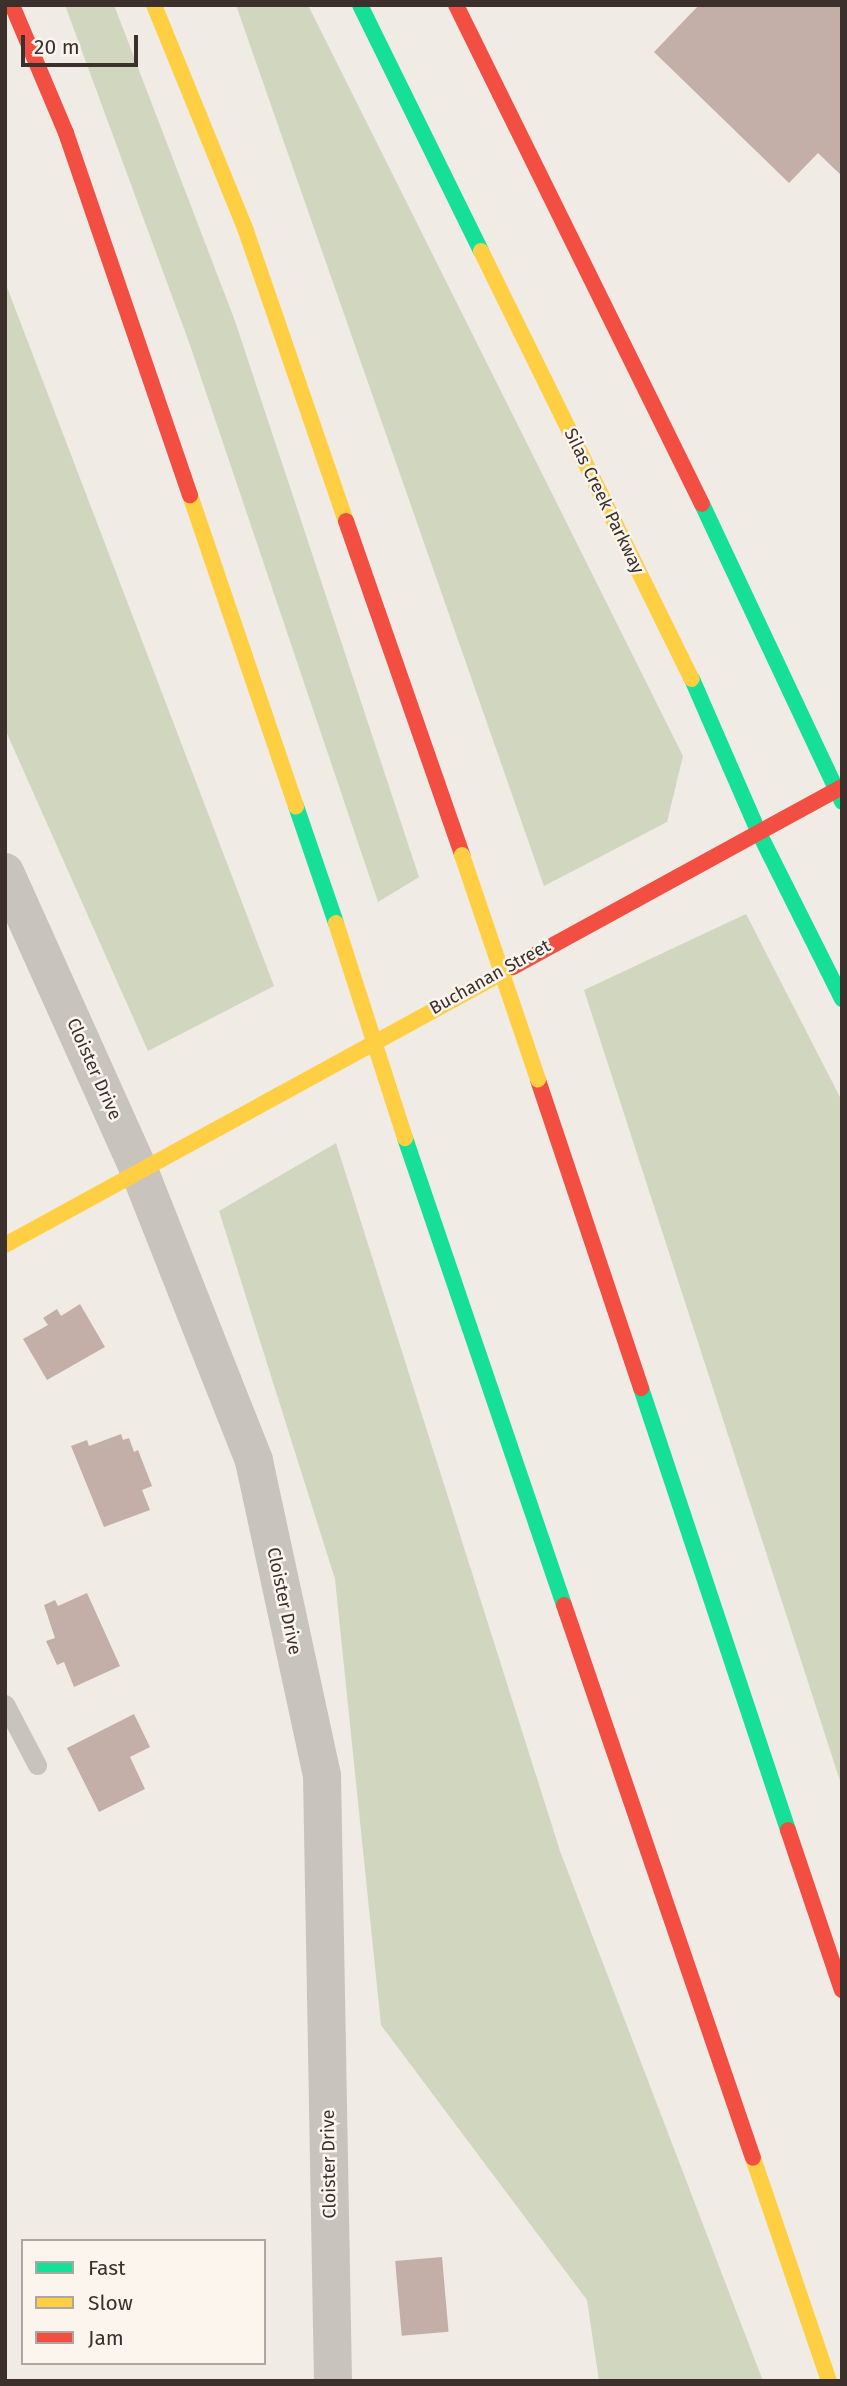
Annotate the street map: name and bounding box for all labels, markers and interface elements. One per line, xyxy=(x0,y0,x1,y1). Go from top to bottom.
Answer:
scale bar xyxy=(24,21,142,65)
text: 20 m xyxy=(34,34,80,60)
street label: Silas Creek Parkway xyxy=(559,425,649,577)
street label: Buchanan Street xyxy=(426,935,554,1019)
street label: Cloister Drive xyxy=(62,1015,126,1123)
street label: Cloister Drive xyxy=(262,1545,306,1657)
street label: Cloister Drive xyxy=(317,2109,341,2219)
legend xyxy=(21,2239,266,2365)
text: Fast xyxy=(88,2255,126,2281)
text: Slow xyxy=(88,2290,133,2316)
text: Jam xyxy=(88,2325,124,2351)

